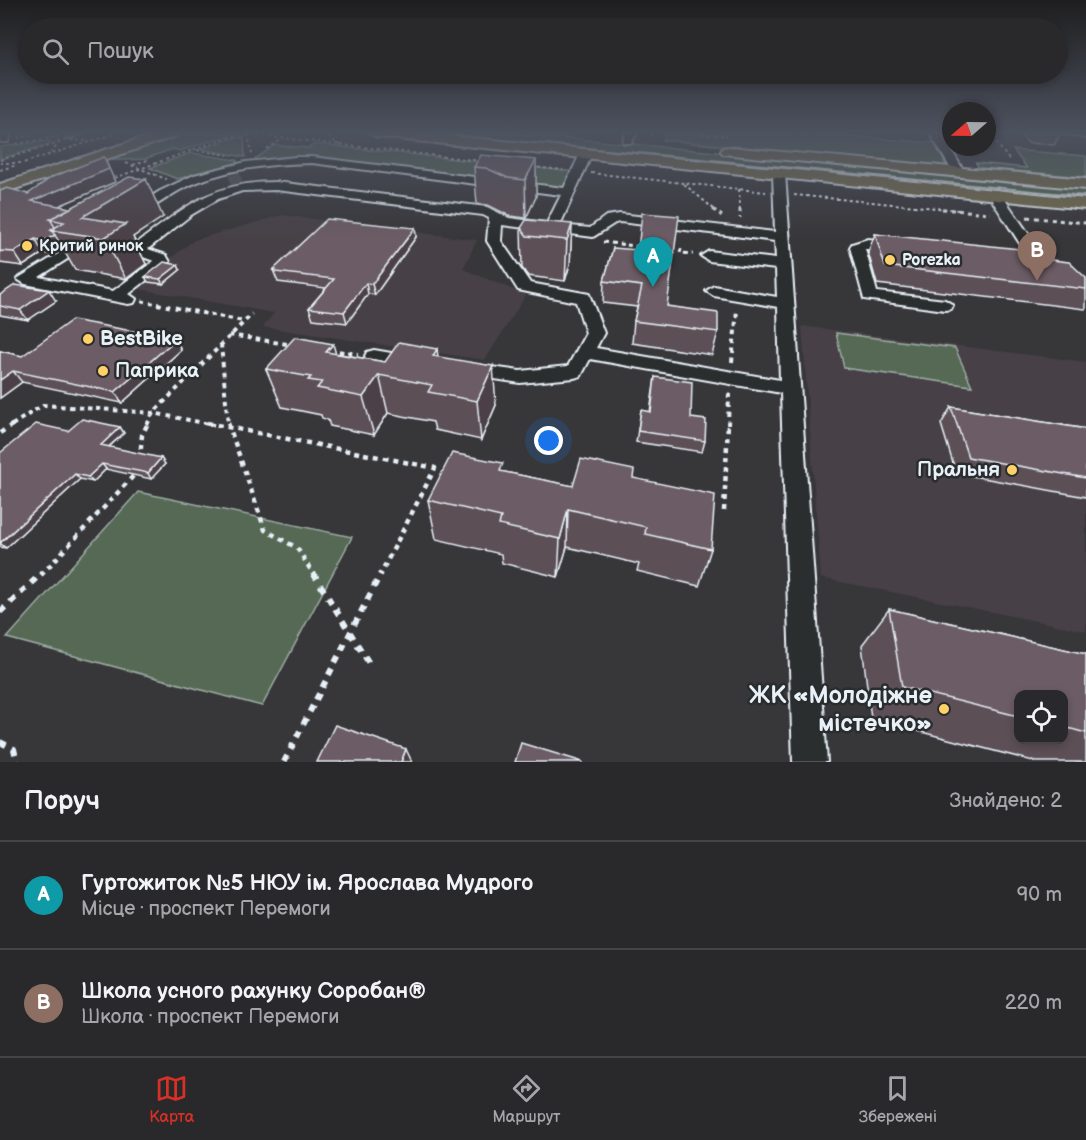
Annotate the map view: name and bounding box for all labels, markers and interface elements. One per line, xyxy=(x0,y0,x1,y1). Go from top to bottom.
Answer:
search box xyxy=(18,18,1068,84)
icon: search xyxy=(39,35,72,68)
text: Пошук xyxy=(87,38,154,65)
north arrow xyxy=(942,102,996,156)
pin: B xyxy=(1018,232,1056,281)
place label: Критий ринок xyxy=(39,237,144,256)
pin: A xyxy=(634,238,672,287)
marker: Критий ринок xyxy=(20,239,34,253)
place label: Porezka xyxy=(902,251,961,270)
marker: Porezka xyxy=(883,253,897,267)
place label: BestBike xyxy=(100,327,183,351)
marker: BestBike xyxy=(81,332,95,346)
place label: Паприка xyxy=(115,359,199,383)
marker: Паприка xyxy=(96,364,110,378)
your location xyxy=(534,426,563,455)
place label: Пральня xyxy=(917,458,1000,482)
marker: Пральня xyxy=(1005,463,1019,477)
place label: ЖК «Молодіжне містечко» xyxy=(749,681,932,738)
map controls xyxy=(1014,690,1068,744)
button: locate xyxy=(1014,690,1068,744)
marker: ЖК «Молодіжне містечко» xyxy=(937,702,951,716)
text: Поруч xyxy=(24,786,100,817)
text: Знайдено: 2 xyxy=(949,789,1062,813)
text: Гуртожиток №5 НЮУ ім. Ярослава Мудрого xyxy=(81,870,533,897)
text: A xyxy=(37,883,50,907)
text: 90 m xyxy=(1017,883,1062,907)
text: Місце · проспект Перемоги xyxy=(81,897,331,921)
text: Школа усного рахунку Соробан® xyxy=(81,978,425,1005)
text: B xyxy=(36,991,51,1015)
text: 220 m xyxy=(1005,991,1062,1015)
text: Школа · проспект Перемоги xyxy=(81,1005,339,1029)
tab: Карта xyxy=(149,1072,194,1127)
tab: Маршрут xyxy=(492,1072,561,1127)
tab: Збережені xyxy=(859,1072,937,1127)

